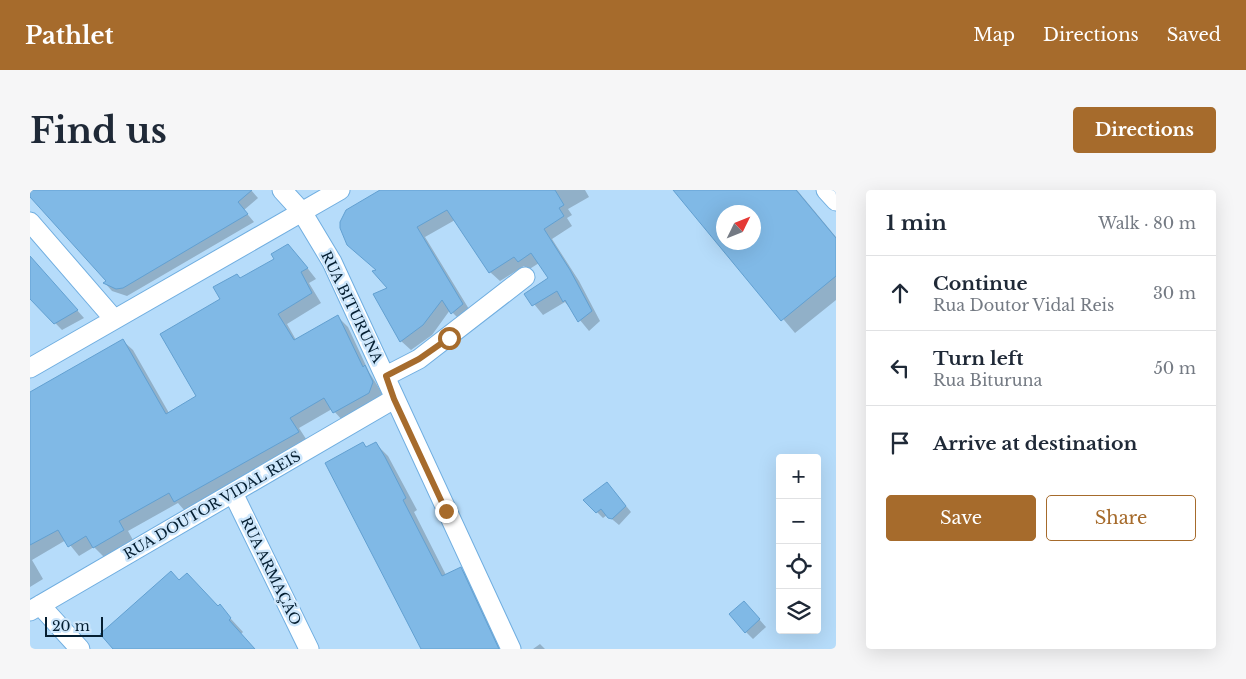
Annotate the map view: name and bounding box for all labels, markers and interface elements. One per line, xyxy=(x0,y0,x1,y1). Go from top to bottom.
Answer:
text: Pathlet xyxy=(25,21,114,50)
text: Map xyxy=(973,24,1015,46)
text: Directions xyxy=(1043,24,1139,46)
text: Saved xyxy=(1167,24,1221,46)
button: Directions xyxy=(1073,107,1216,153)
text: Find us xyxy=(30,109,167,152)
north arrow xyxy=(716,205,761,250)
text: 1 min xyxy=(886,210,947,236)
text: Walk · 80 m xyxy=(1098,213,1196,233)
street label: RUA BITURUNA xyxy=(317,248,387,366)
text: Continue xyxy=(933,272,1028,295)
icon: ahead xyxy=(886,279,914,307)
text: 30 m xyxy=(1153,283,1196,303)
text: Rua Doutor Vidal Reis xyxy=(933,295,1114,315)
route start xyxy=(438,327,461,350)
text: Turn left xyxy=(933,347,1024,370)
icon: left xyxy=(886,354,914,382)
text: 50 m xyxy=(1154,358,1196,378)
text: Rua Bituruna xyxy=(933,370,1042,390)
icon: arrive xyxy=(886,429,914,457)
text: Arrive at destination xyxy=(933,432,1137,455)
street label: RUA DOUTOR VIDAL REIS xyxy=(120,447,304,563)
map controls xyxy=(776,454,821,634)
button: + xyxy=(776,454,821,499)
button: Save xyxy=(886,495,1036,541)
button: Share xyxy=(1046,495,1196,541)
button: − xyxy=(776,499,821,544)
route end xyxy=(435,500,458,523)
street label: RUA ARMAÇÃO xyxy=(237,514,305,628)
button: locate xyxy=(776,544,821,589)
button: layers xyxy=(776,589,821,634)
scale bar xyxy=(45,614,102,637)
text: 20 m xyxy=(52,617,90,635)

